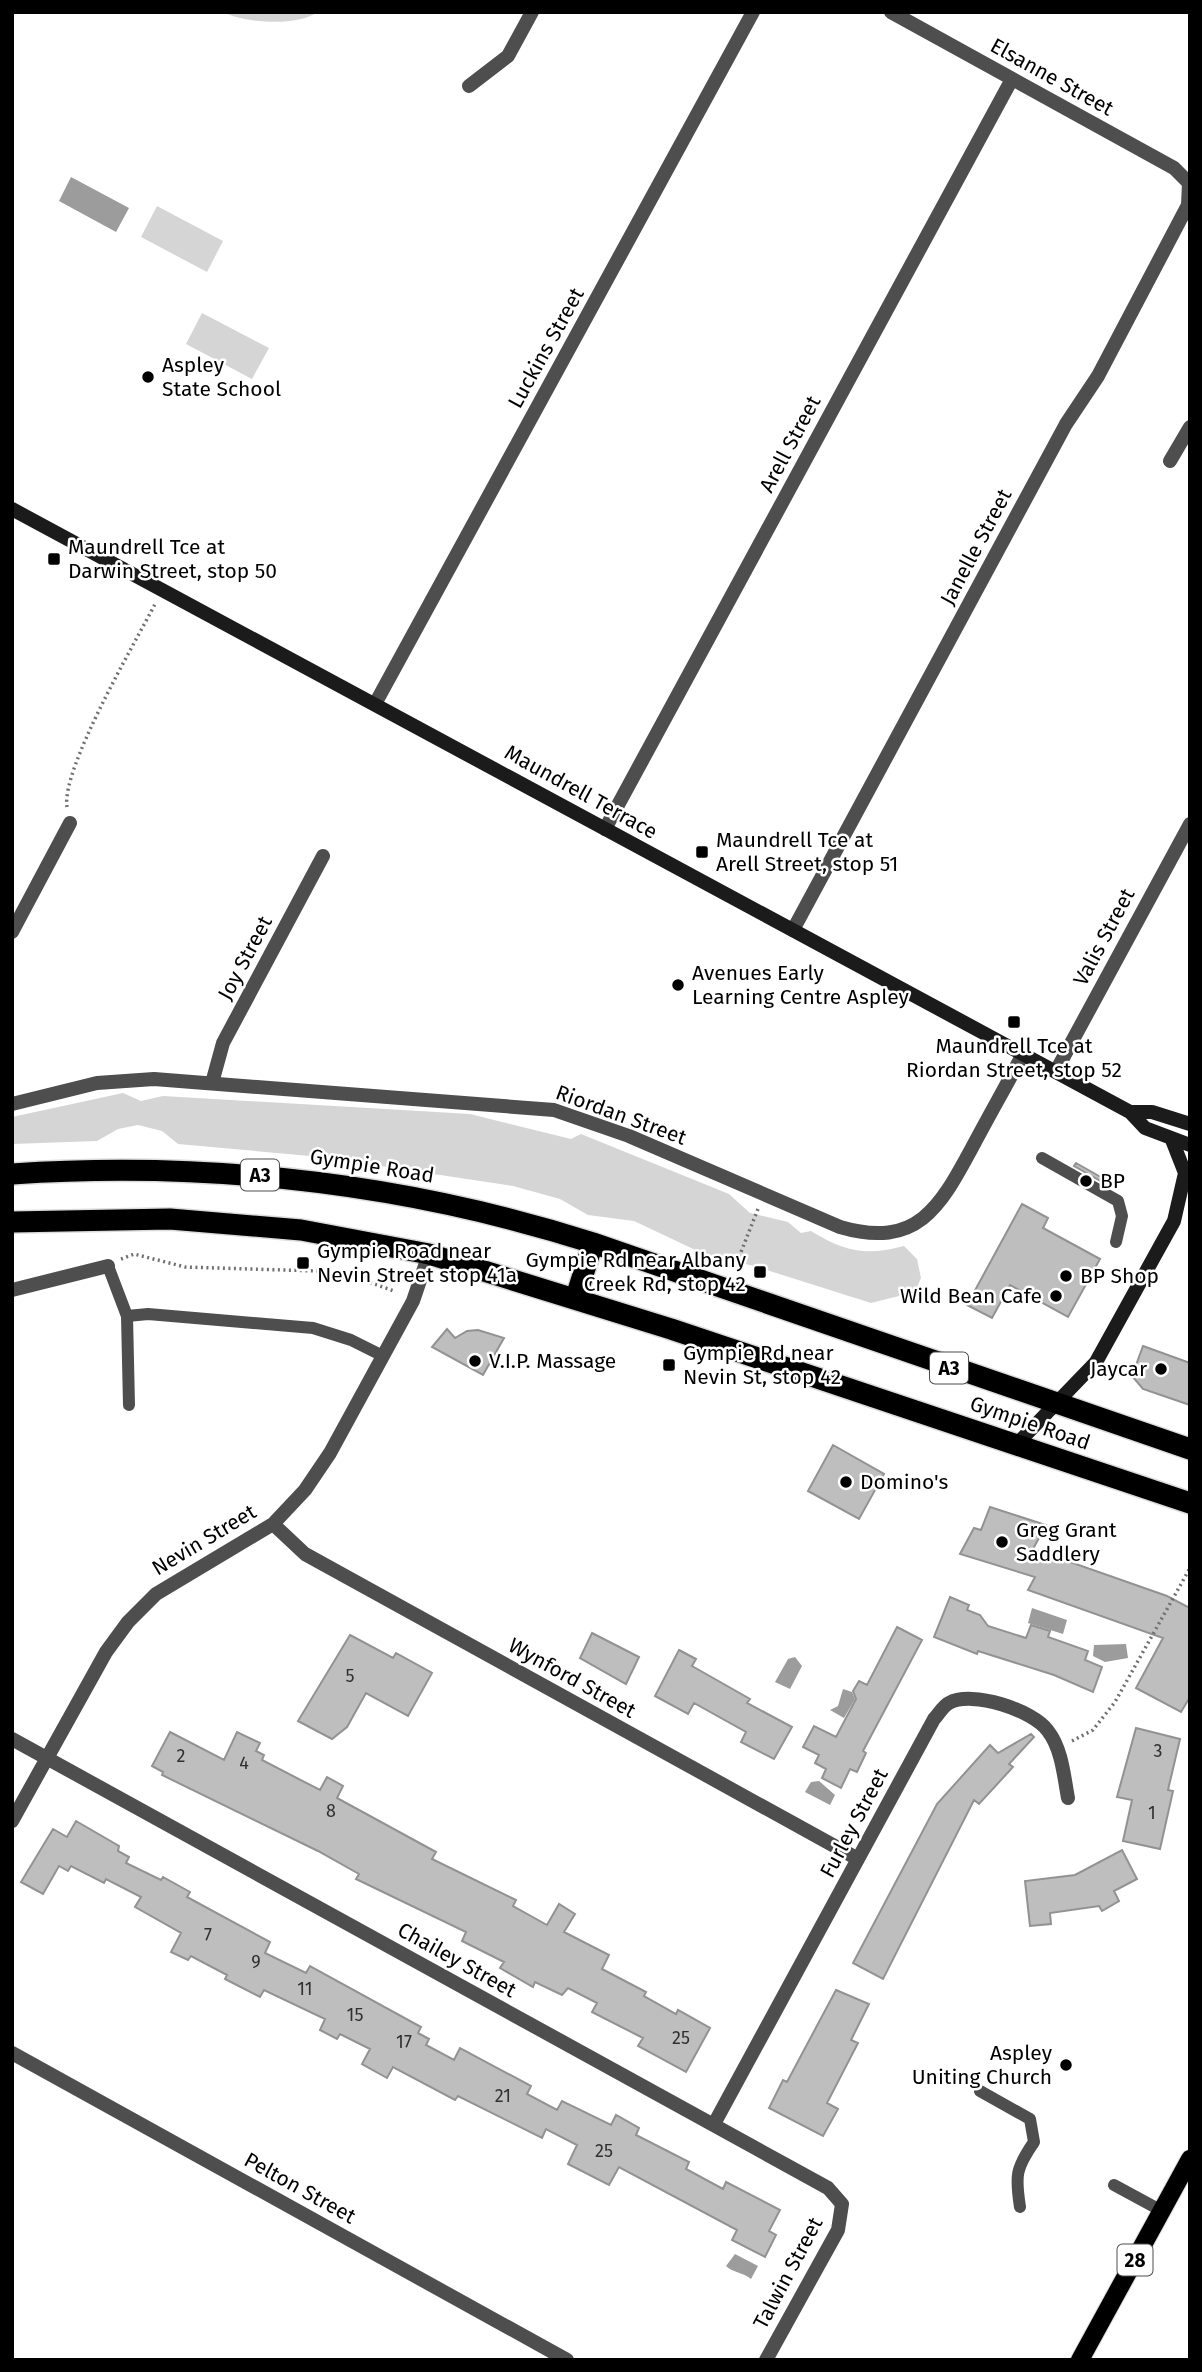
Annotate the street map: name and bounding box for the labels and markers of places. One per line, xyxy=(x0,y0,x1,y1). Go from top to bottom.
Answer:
place label: Aspley State School xyxy=(162,352,281,402)
marker: Aspley State School xyxy=(140,369,156,385)
place label: Maundrell Tce at Darwin Street, stop 50 xyxy=(68,534,277,584)
marker: Maundrell Tce at Darwin Street, stop 50 xyxy=(46,551,62,567)
place label: Maundrell Tce at Arell Street, stop 51 xyxy=(716,827,898,877)
marker: Maundrell Tce at Arell Street, stop 51 xyxy=(694,844,710,860)
place label: Avenues Early Learning Centre Aspley xyxy=(692,960,910,1010)
marker: Avenues Early Learning Centre Aspley xyxy=(670,977,686,993)
marker: Maundrell Tce at Riordan Street, stop 52 xyxy=(1006,1014,1022,1030)
place label: Maundrell Tce at Riordan Street, stop 52 xyxy=(906,1033,1122,1083)
place label: BP xyxy=(1100,1168,1125,1194)
marker: BP xyxy=(1078,1173,1094,1189)
place label: Gympie Road near Nevin Street stop 41a xyxy=(317,1238,517,1288)
place label: Gympie Rd near Albany Creek Rd, stop 42 xyxy=(526,1247,747,1297)
marker: Gympie Road near Nevin Street stop 41a xyxy=(295,1255,311,1271)
place label: BP Shop xyxy=(1080,1263,1159,1289)
marker: Gympie Rd near Albany Creek Rd, stop 42 xyxy=(752,1264,768,1280)
marker: BP Shop xyxy=(1058,1268,1074,1284)
place label: Wild Bean Cafe xyxy=(900,1283,1042,1309)
marker: Wild Bean Cafe xyxy=(1048,1288,1064,1304)
place label: Gympie Rd near Nevin St, stop 42 xyxy=(683,1340,841,1390)
place label: V.I.P. Massage xyxy=(489,1348,616,1374)
marker: V.I.P. Massage xyxy=(467,1353,483,1369)
place label: Jaycar xyxy=(1090,1356,1147,1382)
marker: Gympie Rd near Nevin St, stop 42 xyxy=(661,1357,677,1373)
marker: Jaycar xyxy=(1153,1361,1169,1377)
place label: Domino's xyxy=(860,1469,948,1495)
marker: Domino's xyxy=(838,1474,854,1490)
place label: Greg Grant Saddlery xyxy=(1016,1517,1117,1567)
marker: Greg Grant Saddlery xyxy=(994,1534,1010,1550)
place label: Aspley Uniting Church xyxy=(912,2040,1053,2090)
marker: Aspley Uniting Church xyxy=(1058,2057,1074,2073)

